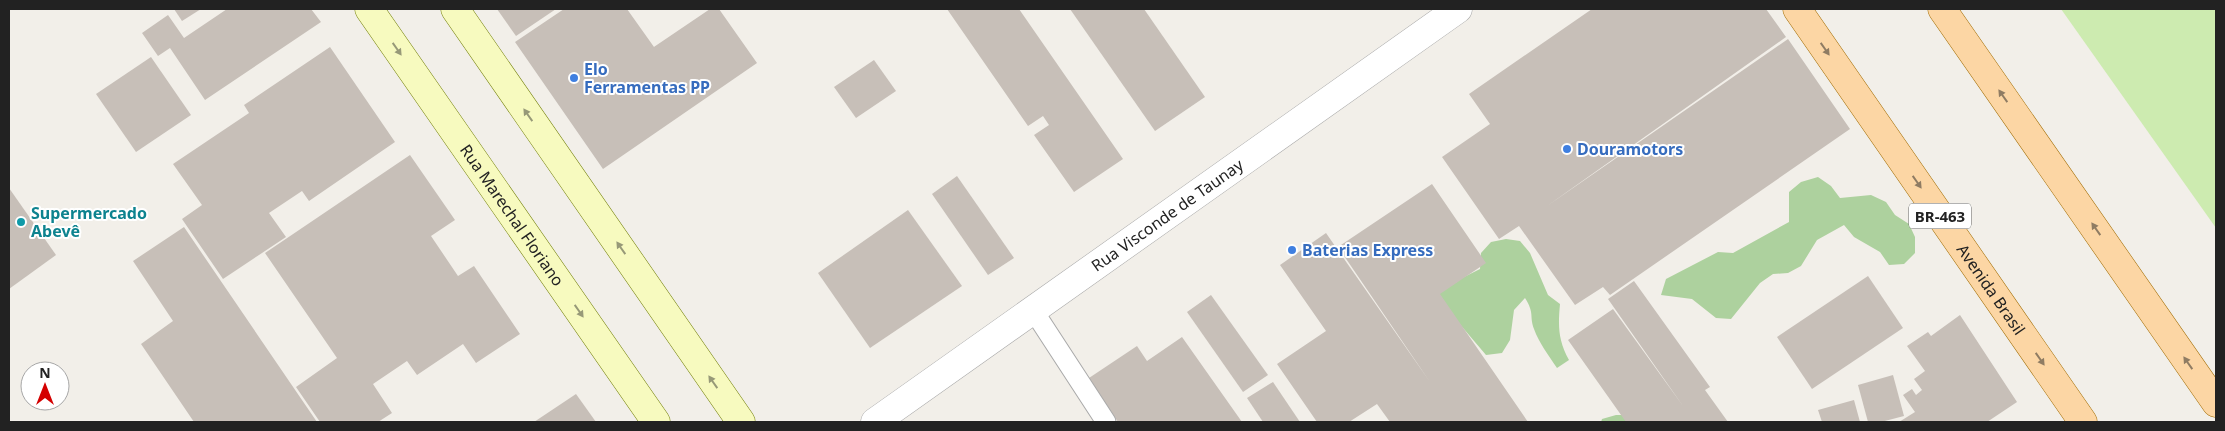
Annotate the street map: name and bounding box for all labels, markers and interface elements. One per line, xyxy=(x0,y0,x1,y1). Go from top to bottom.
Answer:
one-way arrow xyxy=(392,42,402,56)
one-way arrow xyxy=(1820,42,1830,56)
place label: Elo Ferramentas PP xyxy=(584,58,710,98)
marker: Elo Ferramentas PP xyxy=(568,72,580,84)
one-way arrow xyxy=(1998,89,2008,103)
one-way arrow xyxy=(524,108,533,122)
place label: Douramotors xyxy=(1577,138,1683,160)
street label: Rua Marechal Floriano xyxy=(455,140,569,290)
marker: Douramotors xyxy=(1561,143,1573,155)
street label: Rua Visconde de Taunay xyxy=(1087,153,1248,276)
one-way arrow xyxy=(1912,176,1922,189)
place label: Supermercado Abevê xyxy=(31,202,147,242)
road number: BR-463 xyxy=(1909,204,1971,228)
marker: Supermercado Abevê xyxy=(15,216,27,228)
one-way arrow xyxy=(2091,223,2101,236)
place label: Baterias Express xyxy=(1302,239,1433,261)
street label: Avenida Brasil xyxy=(1952,239,2030,339)
one-way arrow xyxy=(616,242,626,255)
marker: Baterias Express xyxy=(1286,244,1298,256)
one-way arrow xyxy=(574,305,584,318)
one-way arrow xyxy=(2035,352,2045,366)
one-way arrow xyxy=(2183,356,2193,370)
north arrow xyxy=(20,361,70,411)
text: N xyxy=(39,363,51,382)
one-way arrow xyxy=(708,375,718,389)

